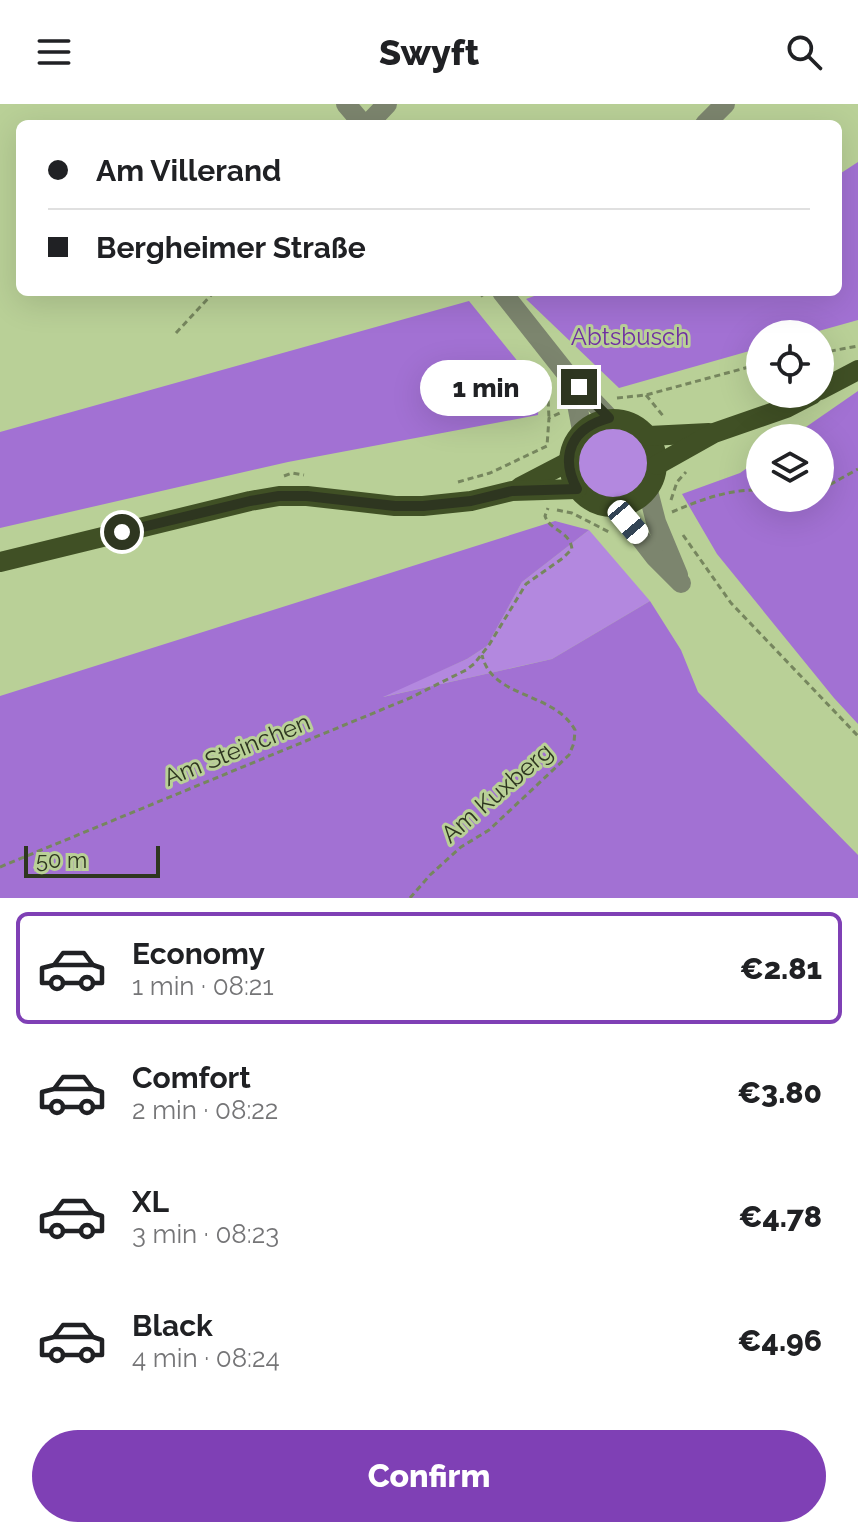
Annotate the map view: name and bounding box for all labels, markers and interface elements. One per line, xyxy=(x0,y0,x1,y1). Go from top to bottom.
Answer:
icon: menu xyxy=(32,30,76,74)
icon: search xyxy=(782,30,826,74)
text: Swyft xyxy=(379,31,479,73)
text: Am Villerand xyxy=(96,153,281,188)
text: Bergheimer Straße xyxy=(96,230,366,265)
map controls xyxy=(746,320,834,512)
button: locate xyxy=(746,320,834,408)
park label: Abtsbusch xyxy=(571,322,689,351)
callout: 1 min xyxy=(419,359,551,415)
route end xyxy=(561,369,597,405)
text: 1 min xyxy=(453,373,519,403)
button: layers xyxy=(746,424,834,512)
car xyxy=(603,496,653,548)
route start xyxy=(104,514,140,550)
street label: Am Steinchen xyxy=(159,707,314,792)
street label: Am Kuxberg xyxy=(435,737,558,849)
scale bar xyxy=(24,842,160,878)
text: 50 m xyxy=(36,847,87,873)
icon: car xyxy=(36,932,108,1004)
text: Economy xyxy=(132,936,265,971)
text: €2.81 xyxy=(740,951,822,986)
text: 1 min · 08:21 xyxy=(132,971,274,1001)
icon: car xyxy=(36,1056,108,1128)
text: Comfort xyxy=(132,1060,251,1095)
text: €3.80 xyxy=(737,1075,822,1110)
text: 2 min · 08:22 xyxy=(132,1095,278,1125)
icon: car xyxy=(36,1180,108,1252)
text: XL xyxy=(132,1184,169,1219)
text: €4.78 xyxy=(739,1199,822,1234)
text: 3 min · 08:23 xyxy=(132,1219,279,1249)
icon: car xyxy=(36,1304,108,1376)
text: Black xyxy=(132,1308,213,1343)
text: €4.96 xyxy=(738,1323,822,1358)
text: 4 min · 08:24 xyxy=(132,1343,280,1373)
button: Confirm xyxy=(32,1430,826,1522)

